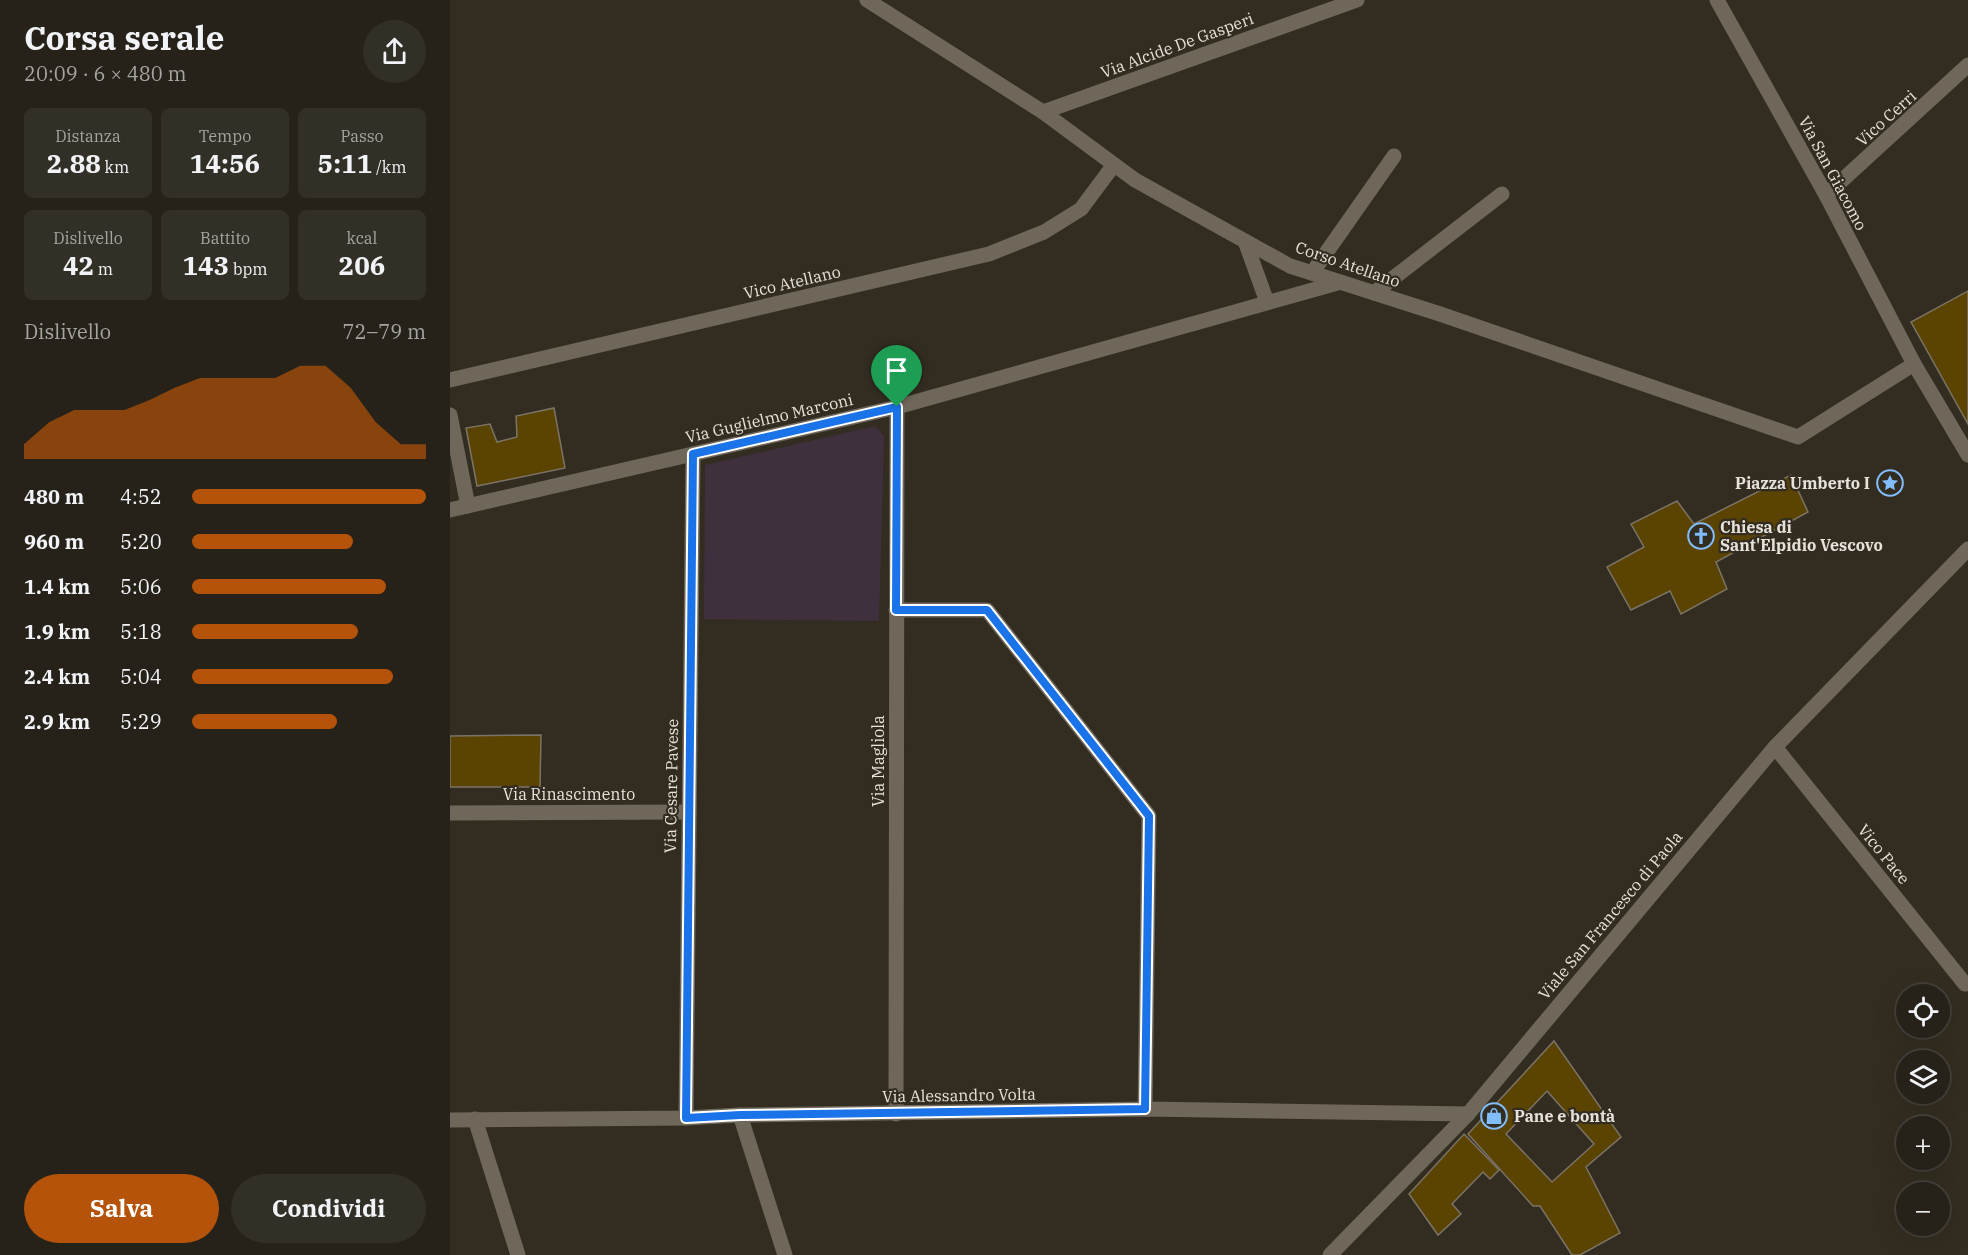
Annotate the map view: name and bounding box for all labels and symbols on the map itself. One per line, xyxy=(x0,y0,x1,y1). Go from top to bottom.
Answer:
street label: Via Alcide De Gasperi xyxy=(1098,8,1256,82)
street label: Vico Cerri xyxy=(1852,86,1920,150)
street label: Via San Giacomo xyxy=(1794,112,1872,234)
street label: Corso Atellano xyxy=(1293,237,1403,291)
street label: Vico Atellano xyxy=(742,261,842,303)
pin xyxy=(871,345,922,407)
street label: Via Guglielmo Marconi xyxy=(683,389,855,447)
place icon: Piazza Umberto I xyxy=(1875,468,1905,498)
place label: Piazza Umberto I xyxy=(1735,473,1870,493)
place label: Chiesa di Sant'Elpidio Vescovo xyxy=(1720,517,1883,555)
church icon: Chiesa di Sant'Elpidio Vescovo xyxy=(1686,521,1716,551)
street label: Via Magliola xyxy=(868,715,888,807)
street label: Via Cesare Pavese xyxy=(660,719,682,853)
street label: Via Rinascimento xyxy=(503,784,635,804)
street label: Vico Pace xyxy=(1854,820,1914,888)
street label: Viale San Francesco di Paola xyxy=(1534,826,1687,1003)
street label: Via Alessandro Volta xyxy=(882,1084,1036,1106)
shop icon: Pane e bontà xyxy=(1479,1101,1509,1131)
place label: Pane e bontà xyxy=(1514,1106,1615,1126)

